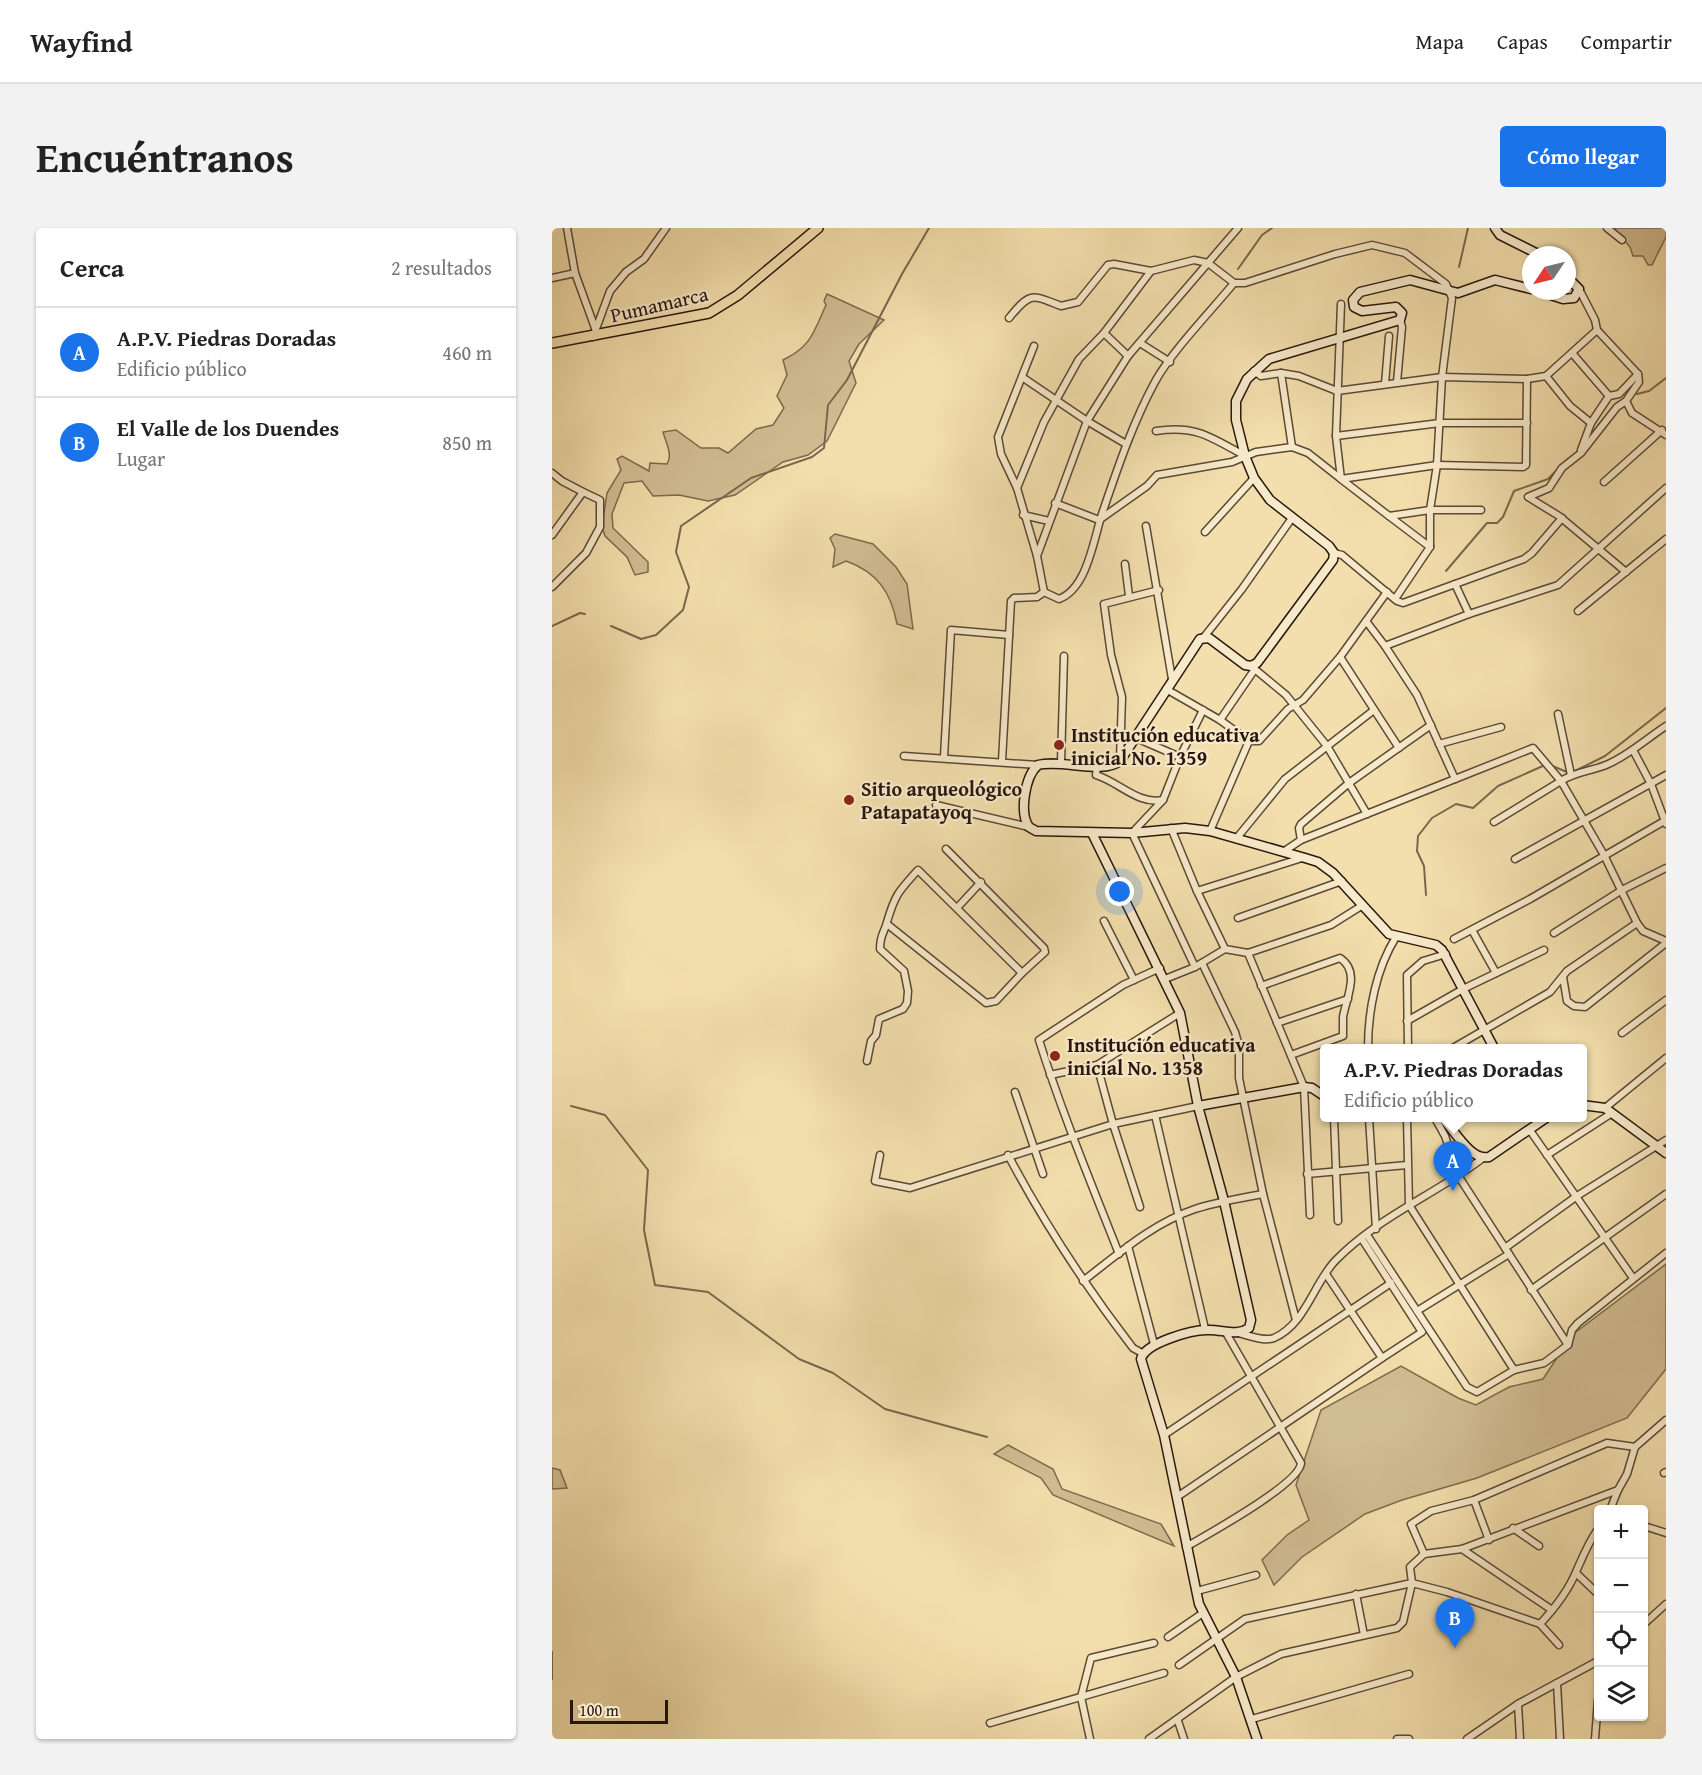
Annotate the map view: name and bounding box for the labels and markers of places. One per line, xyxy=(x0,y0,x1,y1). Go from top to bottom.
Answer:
place label: Institución educativa inicial No. 1359 xyxy=(1071,720,1260,772)
marker: Institución educativa inicial No. 1359 xyxy=(1052,738,1066,752)
place label: Sitio arqueológico Patapatayoq xyxy=(861,774,1023,826)
marker: Sitio arqueológico Patapatayoq xyxy=(842,793,856,807)
place label: Institución educativa inicial No. 1358 xyxy=(1067,1030,1256,1082)
marker: Institución educativa inicial No. 1358 xyxy=(1048,1049,1062,1063)
pin: A xyxy=(1434,1142,1472,1191)
pin: B xyxy=(1436,1598,1474,1648)

